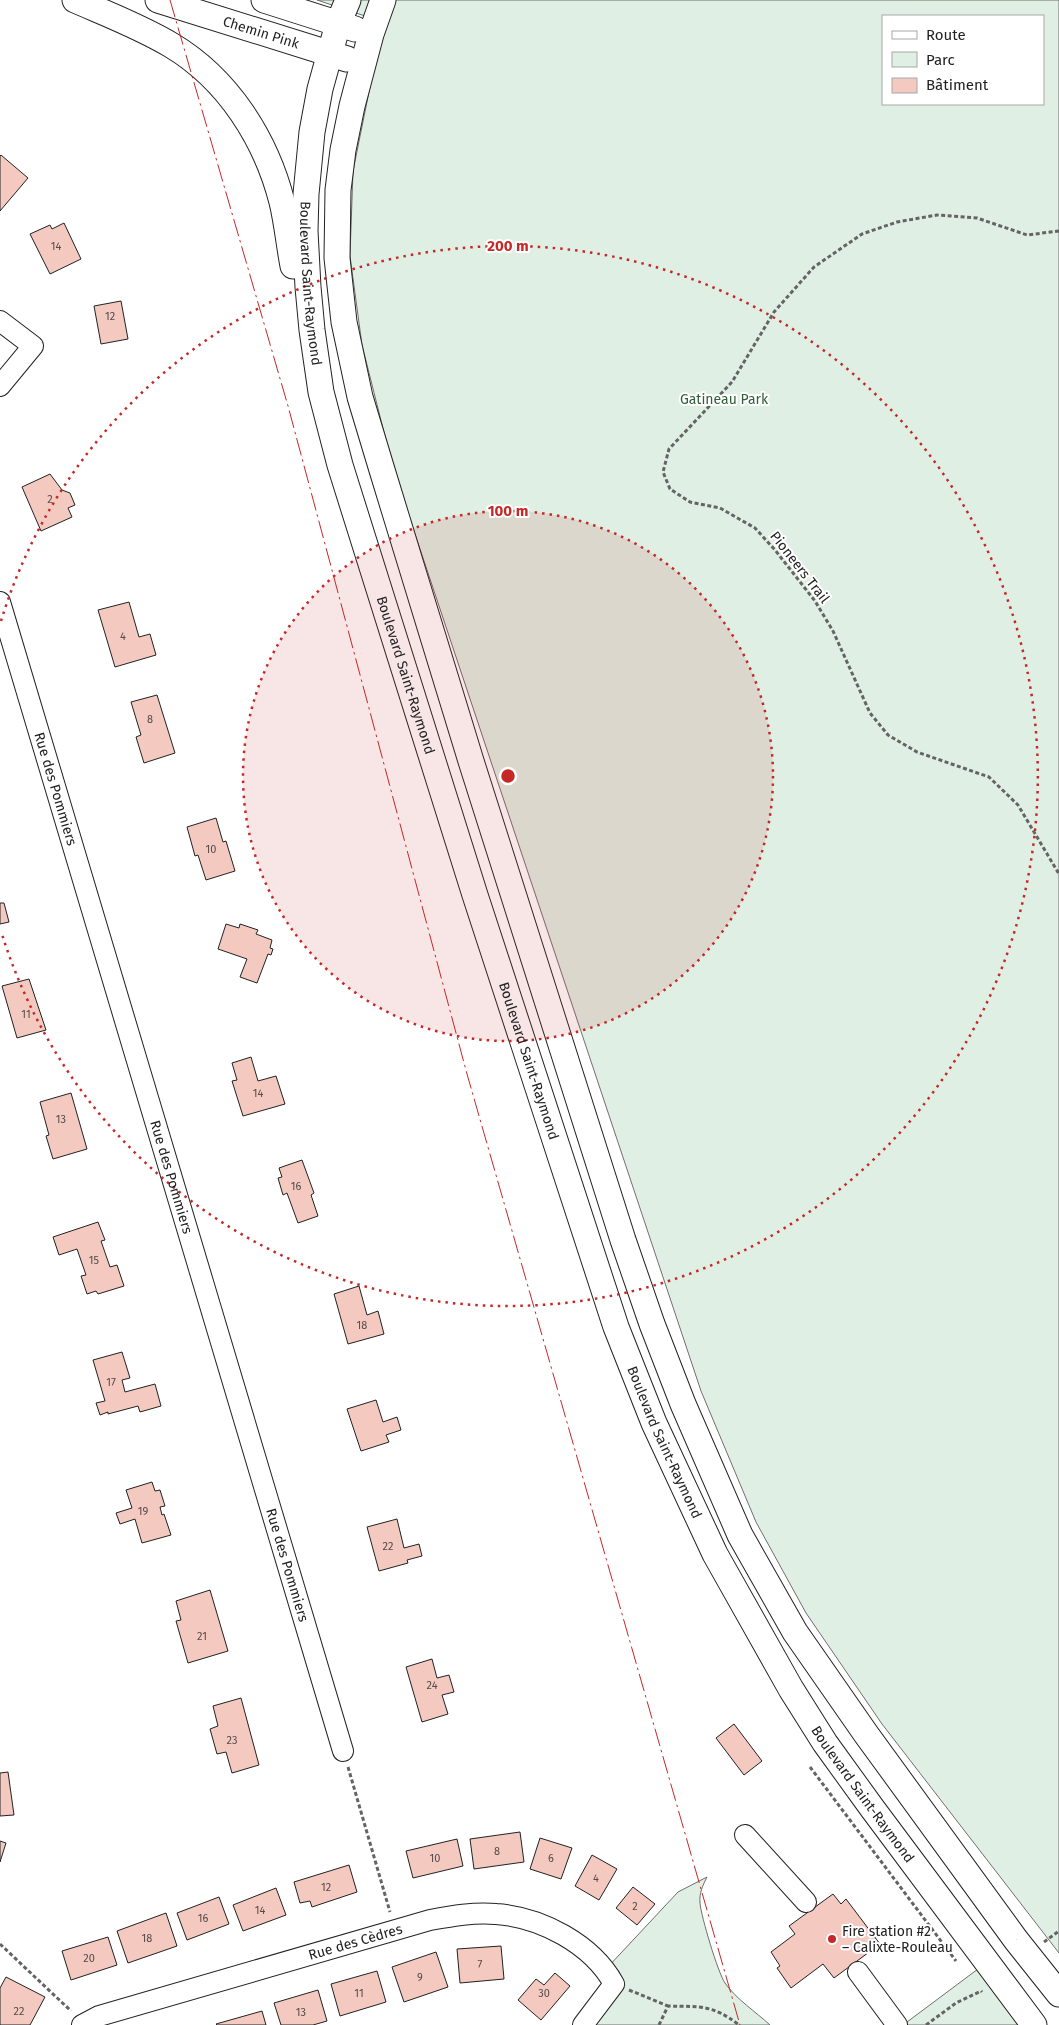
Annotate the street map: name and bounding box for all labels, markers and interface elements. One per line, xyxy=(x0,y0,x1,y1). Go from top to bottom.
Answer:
street label: Chemin Pink xyxy=(221,13,302,53)
legend xyxy=(882,15,1044,105)
text: Route xyxy=(926,26,966,44)
text: Parc xyxy=(926,51,955,69)
text: Bâtiment xyxy=(926,76,989,94)
street label: Boulevard Saint-Raymond xyxy=(296,201,325,367)
text: 200 m xyxy=(487,237,529,255)
house number: 14 xyxy=(51,240,61,253)
house number: 12 xyxy=(105,310,115,323)
park label: Gatineau Park xyxy=(680,391,769,408)
house number: 2 xyxy=(47,493,53,506)
text: 100 m xyxy=(488,502,528,520)
street label: Pioneers Trail xyxy=(766,528,833,607)
street label: Boulevard Saint-Raymond xyxy=(373,594,438,756)
house number: 4 xyxy=(120,630,126,643)
house number: 8 xyxy=(147,713,153,726)
street label: Rue des Pommiers xyxy=(30,730,80,848)
centre of rings xyxy=(499,767,517,785)
house number: 10 xyxy=(206,843,216,856)
street label: Boulevard Saint-Raymond xyxy=(495,980,562,1142)
house number: 11 xyxy=(21,1008,31,1021)
house number: 14 xyxy=(253,1087,263,1100)
house number: 13 xyxy=(56,1113,66,1126)
street label: Rue des Pommiers xyxy=(146,1118,196,1236)
house number: 16 xyxy=(291,1180,301,1193)
house number: 15 xyxy=(89,1254,100,1267)
house number: 18 xyxy=(357,1319,367,1332)
street label: Boulevard Saint-Raymond xyxy=(623,1364,705,1521)
house number: 17 xyxy=(106,1376,116,1389)
house number: 19 xyxy=(138,1505,148,1518)
street label: Rue des Pommiers xyxy=(262,1506,312,1624)
house number: 22 xyxy=(383,1540,393,1553)
house number: 21 xyxy=(197,1630,207,1643)
house number: 24 xyxy=(427,1679,438,1692)
street label: Boulevard Saint-Raymond xyxy=(807,1723,918,1866)
house number: 23 xyxy=(227,1734,237,1747)
house number: 8 xyxy=(494,1845,500,1858)
house number: 10 xyxy=(430,1852,440,1865)
house number: 6 xyxy=(548,1852,554,1865)
house number: 4 xyxy=(593,1872,599,1885)
house number: 12 xyxy=(321,1881,331,1894)
house number: 2 xyxy=(632,1900,638,1913)
house number: 14 xyxy=(255,1904,265,1917)
house number: 16 xyxy=(198,1912,208,1925)
street label: Rue des Cèdres xyxy=(306,1920,405,1964)
place label: Fire station #2 – Calixte-Rouleau xyxy=(842,1923,953,1956)
house number: 18 xyxy=(142,1932,152,1945)
marker: Fire station #2 – Calixte-Rouleau xyxy=(826,1933,838,1945)
house number: 20 xyxy=(83,1952,95,1965)
house number: 7 xyxy=(478,1958,483,1971)
house number: 9 xyxy=(417,1971,423,1984)
house number: 11 xyxy=(354,1987,364,2000)
house number: 30 xyxy=(538,1987,550,2000)
house number: 22 xyxy=(14,2005,24,2018)
house number: 13 xyxy=(296,2006,306,2019)

